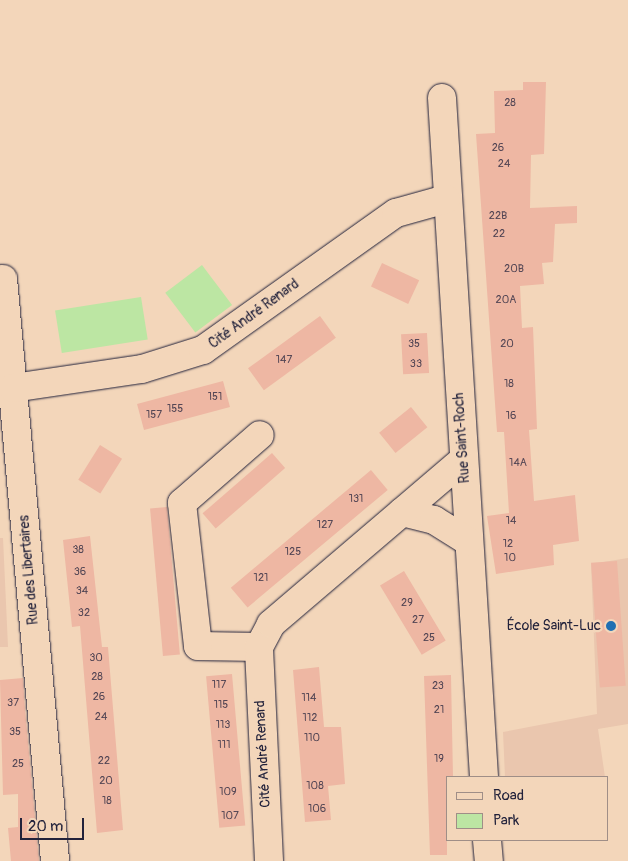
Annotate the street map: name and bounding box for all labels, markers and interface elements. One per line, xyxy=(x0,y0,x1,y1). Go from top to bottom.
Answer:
house number: 28 xyxy=(504,96,516,110)
house number: 26 xyxy=(492,141,504,155)
house number: 24 xyxy=(498,157,510,171)
house number: 22B xyxy=(489,209,507,223)
house number: 22 xyxy=(493,227,505,241)
house number: 20B xyxy=(504,262,524,276)
street label: Cité André Renard xyxy=(206,276,302,352)
house number: 20A xyxy=(496,293,516,307)
house number: 35 xyxy=(408,337,420,351)
house number: 20 xyxy=(500,337,514,351)
house number: 147 xyxy=(276,353,292,367)
house number: 33 xyxy=(410,357,422,371)
house number: 18 xyxy=(504,377,514,391)
house number: 151 xyxy=(208,390,222,404)
street label: Rue Saint-Roch xyxy=(450,392,474,484)
house number: 155 xyxy=(167,402,183,416)
house number: 157 xyxy=(146,408,162,422)
house number: 16 xyxy=(506,409,516,423)
house number: 14A xyxy=(509,456,527,470)
house number: 131 xyxy=(349,492,363,506)
street label: Rue des Libertaires xyxy=(16,514,42,626)
house number: 14 xyxy=(506,514,516,528)
house number: 127 xyxy=(317,518,333,532)
house number: 12 xyxy=(503,537,513,551)
house number: 38 xyxy=(72,543,84,557)
house number: 125 xyxy=(285,545,301,559)
house number: 10 xyxy=(504,551,516,565)
house number: 36 xyxy=(74,565,86,579)
house number: 121 xyxy=(254,571,268,585)
house number: 34 xyxy=(76,584,88,598)
house number: 29 xyxy=(401,596,413,610)
house number: 32 xyxy=(78,606,90,620)
house number: 27 xyxy=(412,613,424,627)
place label: École Saint-Luc xyxy=(507,618,601,634)
marker: École Saint-Luc xyxy=(605,620,617,632)
house number: 25 xyxy=(423,631,435,645)
house number: 30 xyxy=(89,651,103,665)
house number: 28 xyxy=(91,670,103,684)
house number: 117 xyxy=(212,678,226,692)
house number: 23 xyxy=(432,679,444,693)
house number: 26 xyxy=(93,690,105,704)
house number: 114 xyxy=(302,691,316,705)
house number: 37 xyxy=(7,696,19,710)
house number: 115 xyxy=(214,698,228,712)
street label: Cité André Renard xyxy=(252,700,274,808)
house number: 21 xyxy=(434,703,444,717)
house number: 24 xyxy=(95,710,107,724)
house number: 112 xyxy=(303,711,317,725)
house number: 113 xyxy=(216,718,230,732)
house number: 35 xyxy=(9,725,21,739)
house number: 110 xyxy=(304,731,320,745)
house number: 111 xyxy=(218,738,230,752)
house number: 19 xyxy=(434,752,444,766)
house number: 22 xyxy=(98,754,110,768)
house number: 25 xyxy=(12,757,24,771)
house number: 20 xyxy=(99,774,113,788)
legend xyxy=(446,776,608,841)
house number: 108 xyxy=(306,779,324,793)
house number: 109 xyxy=(219,785,237,799)
text: Road xyxy=(493,786,524,805)
house number: 18 xyxy=(102,794,112,808)
house number: 106 xyxy=(308,802,326,816)
scale bar xyxy=(22,808,86,840)
house number: 107 xyxy=(221,809,239,823)
text: Park xyxy=(493,811,519,830)
text: 20 m xyxy=(28,817,63,836)

